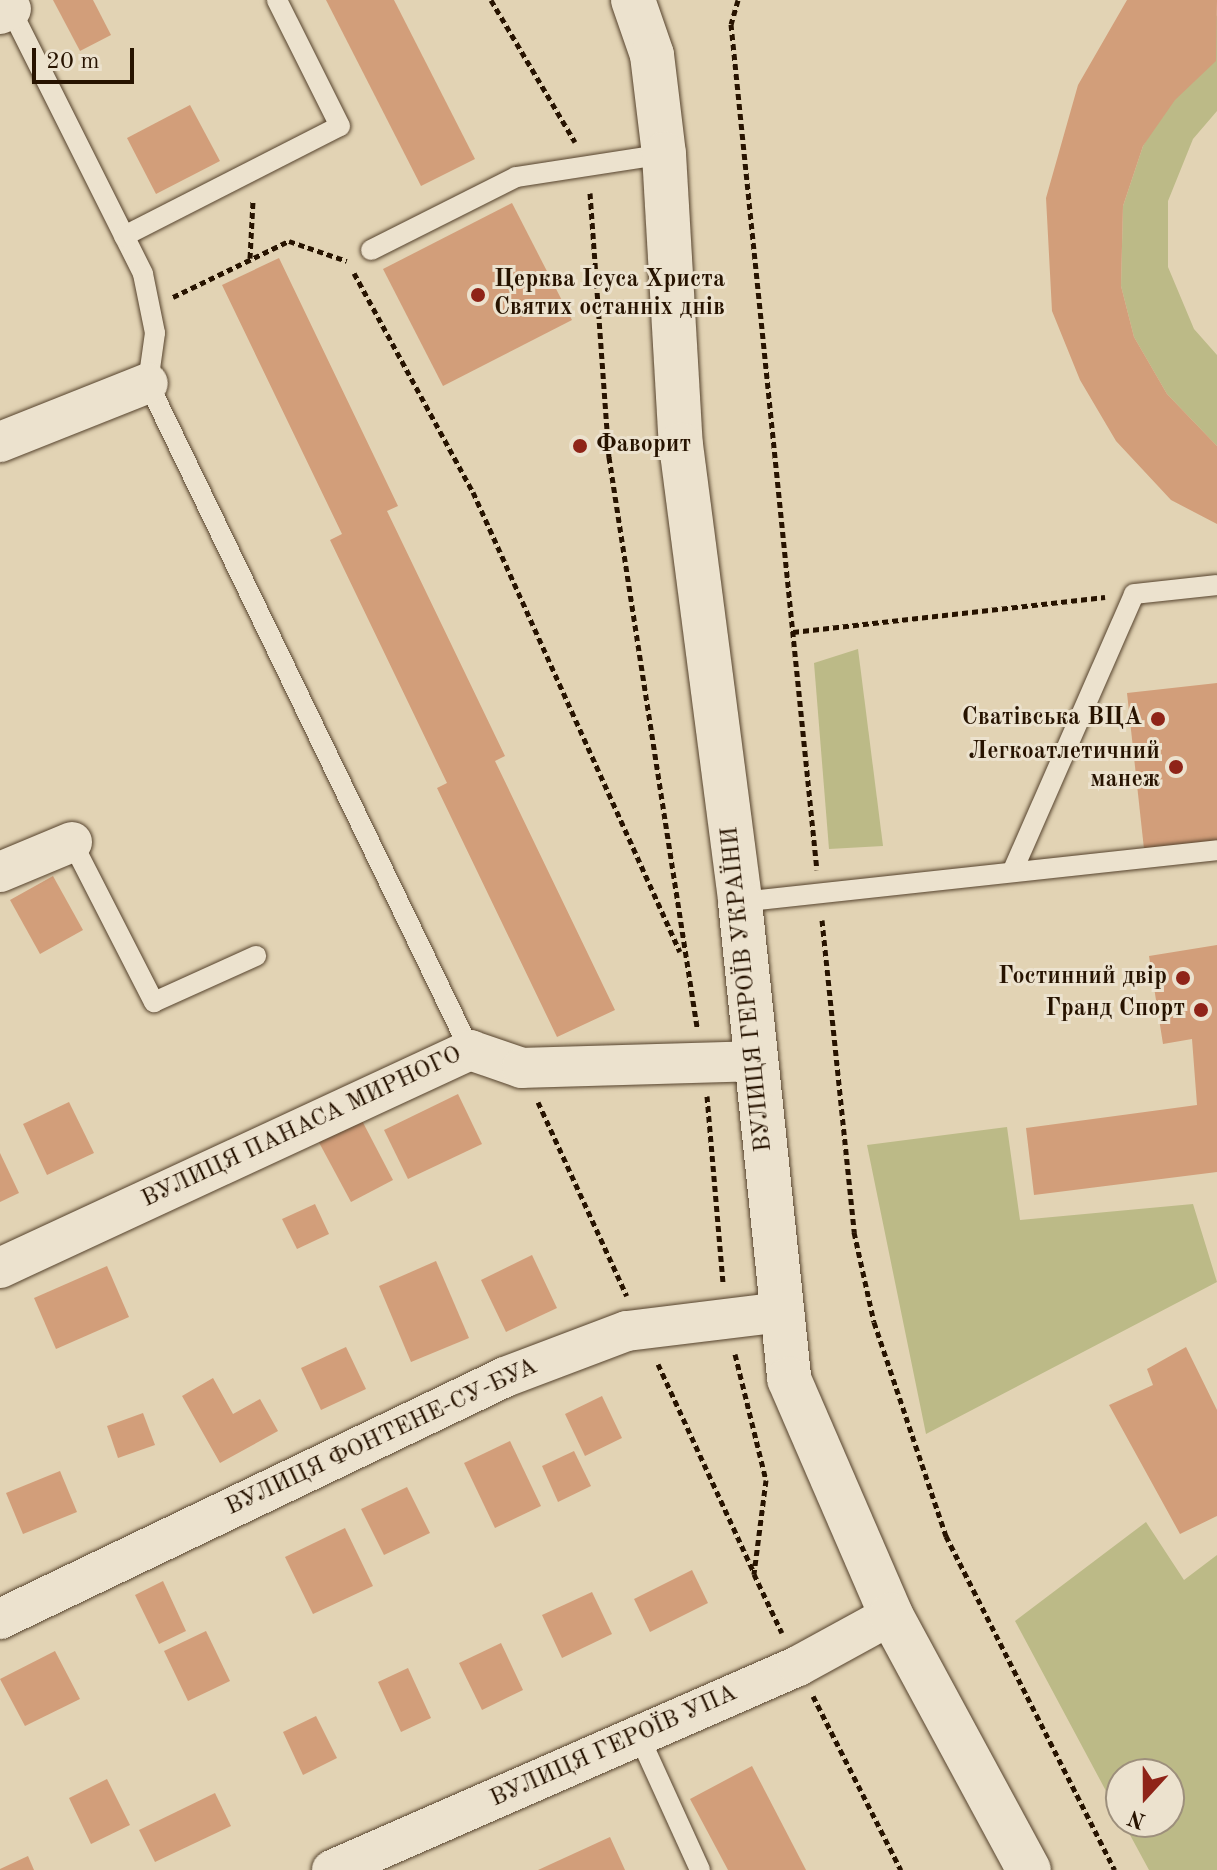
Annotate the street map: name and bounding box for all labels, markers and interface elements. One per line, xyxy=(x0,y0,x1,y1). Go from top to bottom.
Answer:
scale bar xyxy=(36,32,138,82)
text: 20 m xyxy=(46,50,100,74)
place label: Церква Ісуса Христа Святих останніх днів xyxy=(494,267,725,323)
marker: Церква Ісуса Христа Святих останніх днів xyxy=(469,286,487,304)
place label: Фаворит xyxy=(596,432,691,460)
marker: Фаворит xyxy=(571,437,589,455)
place label: Сватівська ВЦА xyxy=(962,705,1142,733)
marker: Сватівська ВЦА xyxy=(1149,710,1167,728)
place label: Легкоатлетичний манеж xyxy=(968,739,1160,795)
marker: Легкоатлетичний манеж xyxy=(1167,758,1185,776)
street label: ВУЛИЦЯ ГЕРОЇВ УКРАЇНИ xyxy=(717,825,779,1153)
place label: Гостинний двір xyxy=(998,964,1167,992)
marker: Гостинний двір xyxy=(1174,969,1192,987)
place label: Гранд Спорт xyxy=(1045,996,1185,1024)
marker: Гранд Спорт xyxy=(1192,1001,1210,1019)
street label: ВУЛИЦЯ ПАНАСА МИРНОГО xyxy=(138,1041,466,1215)
street label: ВУЛИЦЯ ФОНТЕНЕ-СУ-БУА xyxy=(222,1353,542,1523)
street label: ВУЛИЦЯ ГЕРОЇВ УПА xyxy=(486,1680,742,1814)
north arrow xyxy=(1105,1758,1185,1838)
text: N xyxy=(1125,1805,1149,1832)

